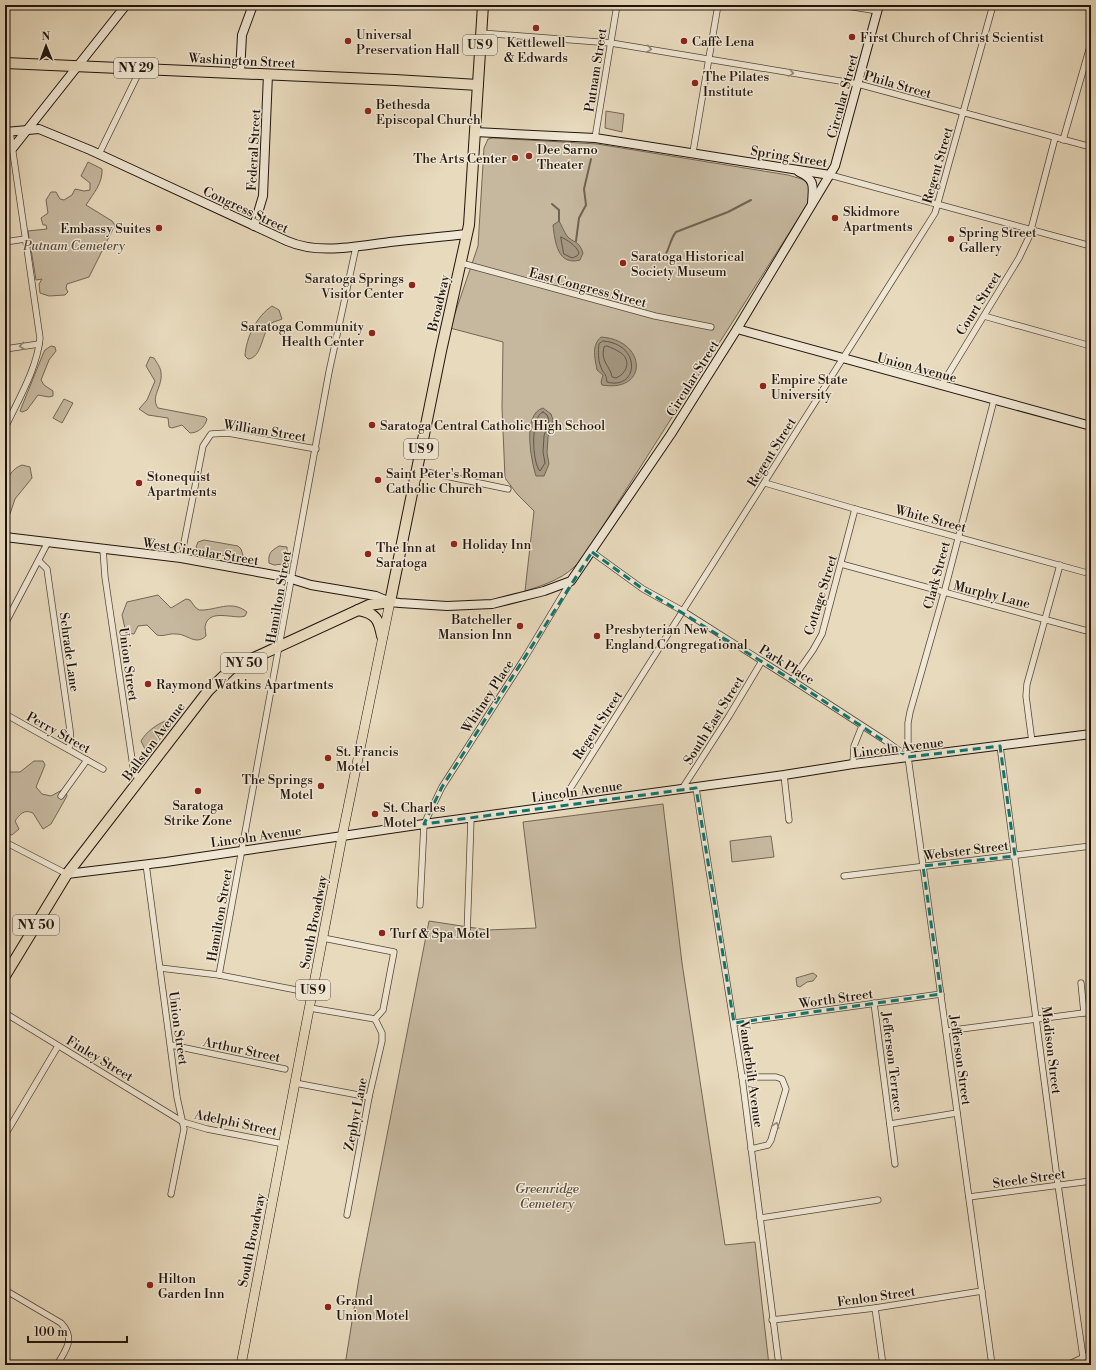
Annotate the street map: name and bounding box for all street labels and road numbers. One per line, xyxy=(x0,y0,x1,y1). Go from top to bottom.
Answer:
street label: Putnam Street xyxy=(581,27,611,113)
road number: US 9 xyxy=(463,35,497,55)
street label: Washington Street xyxy=(187,50,296,72)
street label: Circular Street xyxy=(824,52,862,140)
road number: NY 29 xyxy=(114,58,158,78)
street label: Phila Street xyxy=(862,68,934,102)
street label: Federal Street xyxy=(244,108,264,192)
street label: Regent Street xyxy=(919,125,957,205)
street label: Spring Street xyxy=(749,143,829,171)
street label: Congress Street xyxy=(200,183,291,237)
street label: East Congress Street xyxy=(527,265,649,311)
street label: Court Street xyxy=(953,268,1005,338)
street label: Broadway xyxy=(424,273,453,334)
street label: Circular Street xyxy=(663,337,723,420)
street label: Union Avenue xyxy=(875,350,959,386)
street label: Regent Street xyxy=(744,414,800,490)
street label: William Street xyxy=(221,416,308,445)
road number: US 9 xyxy=(404,439,438,459)
street label: White Street xyxy=(893,502,968,536)
street label: West Circular Street xyxy=(141,535,260,569)
street label: Clark Street xyxy=(920,539,954,611)
street label: Hamilton Street xyxy=(263,549,295,645)
street label: Cottage Street xyxy=(801,553,841,637)
street label: Murphy Lane xyxy=(952,578,1032,612)
street label: Schrade Lane xyxy=(56,611,83,693)
street label: Union Street xyxy=(115,626,141,702)
street label: Park Place xyxy=(756,642,817,688)
road number: NY 50 xyxy=(221,653,267,673)
street label: Whitney Place xyxy=(458,657,518,737)
street label: South East Street xyxy=(680,673,748,768)
street label: Regent Street xyxy=(570,688,626,763)
street label: Ballston Avenue xyxy=(118,699,189,785)
street label: Perry Street xyxy=(24,709,94,757)
street label: Lincoln Avenue xyxy=(852,734,945,762)
street label: Lincoln Avenue xyxy=(531,778,624,806)
street label: Lincoln Avenue xyxy=(210,823,303,851)
street label: Webster Street xyxy=(922,838,1010,864)
street label: Hamilton Street xyxy=(204,867,236,963)
street label: South Broadway xyxy=(297,873,331,970)
road number: NY 50 xyxy=(13,915,59,935)
road number: US 9 xyxy=(296,980,330,1000)
street label: Worth Street xyxy=(797,986,875,1012)
street label: Union Street xyxy=(165,990,191,1066)
street label: Madison Street xyxy=(1038,1005,1064,1095)
street label: Jefferson Terrace xyxy=(878,1010,906,1114)
street label: Jefferson Street xyxy=(946,1013,974,1107)
street label: Vanderbilt Avenue xyxy=(735,1019,766,1129)
street label: Finley Street xyxy=(63,1033,136,1085)
street label: Arthur Street xyxy=(201,1034,282,1066)
street label: Zephyr Lane xyxy=(341,1076,371,1152)
street label: Adelphi Street xyxy=(192,1106,279,1140)
street label: Steele Street xyxy=(992,1166,1067,1192)
street label: South Broadway xyxy=(235,1191,269,1288)
street label: Fenlon Street xyxy=(836,1284,917,1310)

